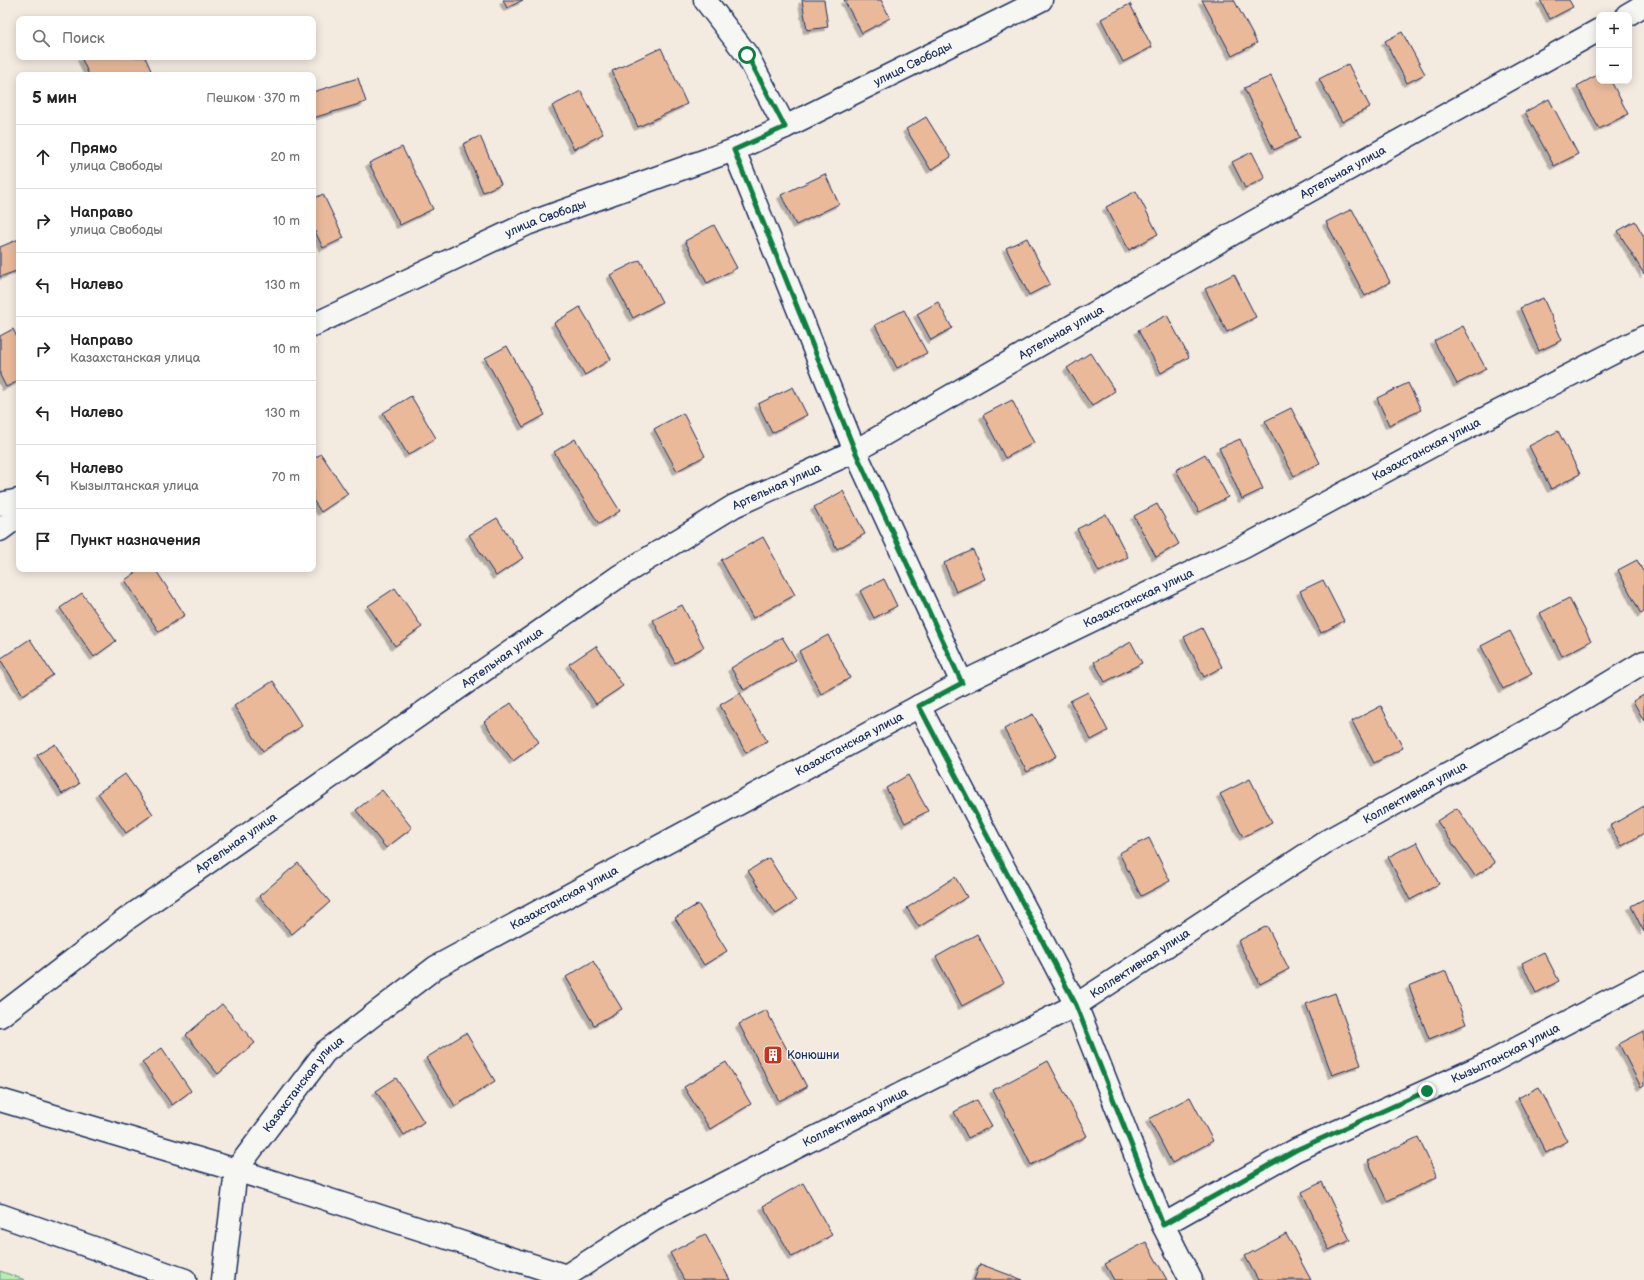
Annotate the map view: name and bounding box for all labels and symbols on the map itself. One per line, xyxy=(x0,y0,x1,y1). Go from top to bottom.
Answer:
street label: улица Свободы xyxy=(871,38,955,90)
route start xyxy=(738,46,756,64)
street label: Артельная улица xyxy=(1297,143,1389,203)
street label: улица Свободы xyxy=(503,196,588,241)
street label: Артельная улица xyxy=(1015,302,1107,364)
street label: Казахстанская улица xyxy=(1370,415,1483,485)
street label: Артельная улица xyxy=(729,460,824,514)
street label: Казахстанская улица xyxy=(1081,565,1196,631)
street label: Артельная улица xyxy=(458,625,546,692)
street label: Казахстанская улица xyxy=(793,709,906,780)
street label: Коллективная улица xyxy=(1361,758,1470,828)
street label: Артельная улица xyxy=(192,810,280,877)
street label: Казахстанская улица xyxy=(508,863,621,933)
street label: Коллективная улица xyxy=(1087,926,1193,1002)
street label: Кызылтанская улица xyxy=(1449,1020,1562,1087)
street label: Казахстанская улица xyxy=(260,1033,347,1136)
building icon: Конюшни xyxy=(762,1044,784,1066)
place label: Конюшни xyxy=(787,1048,839,1063)
route end xyxy=(1418,1082,1436,1100)
street label: Коллективная улица xyxy=(800,1085,911,1151)

